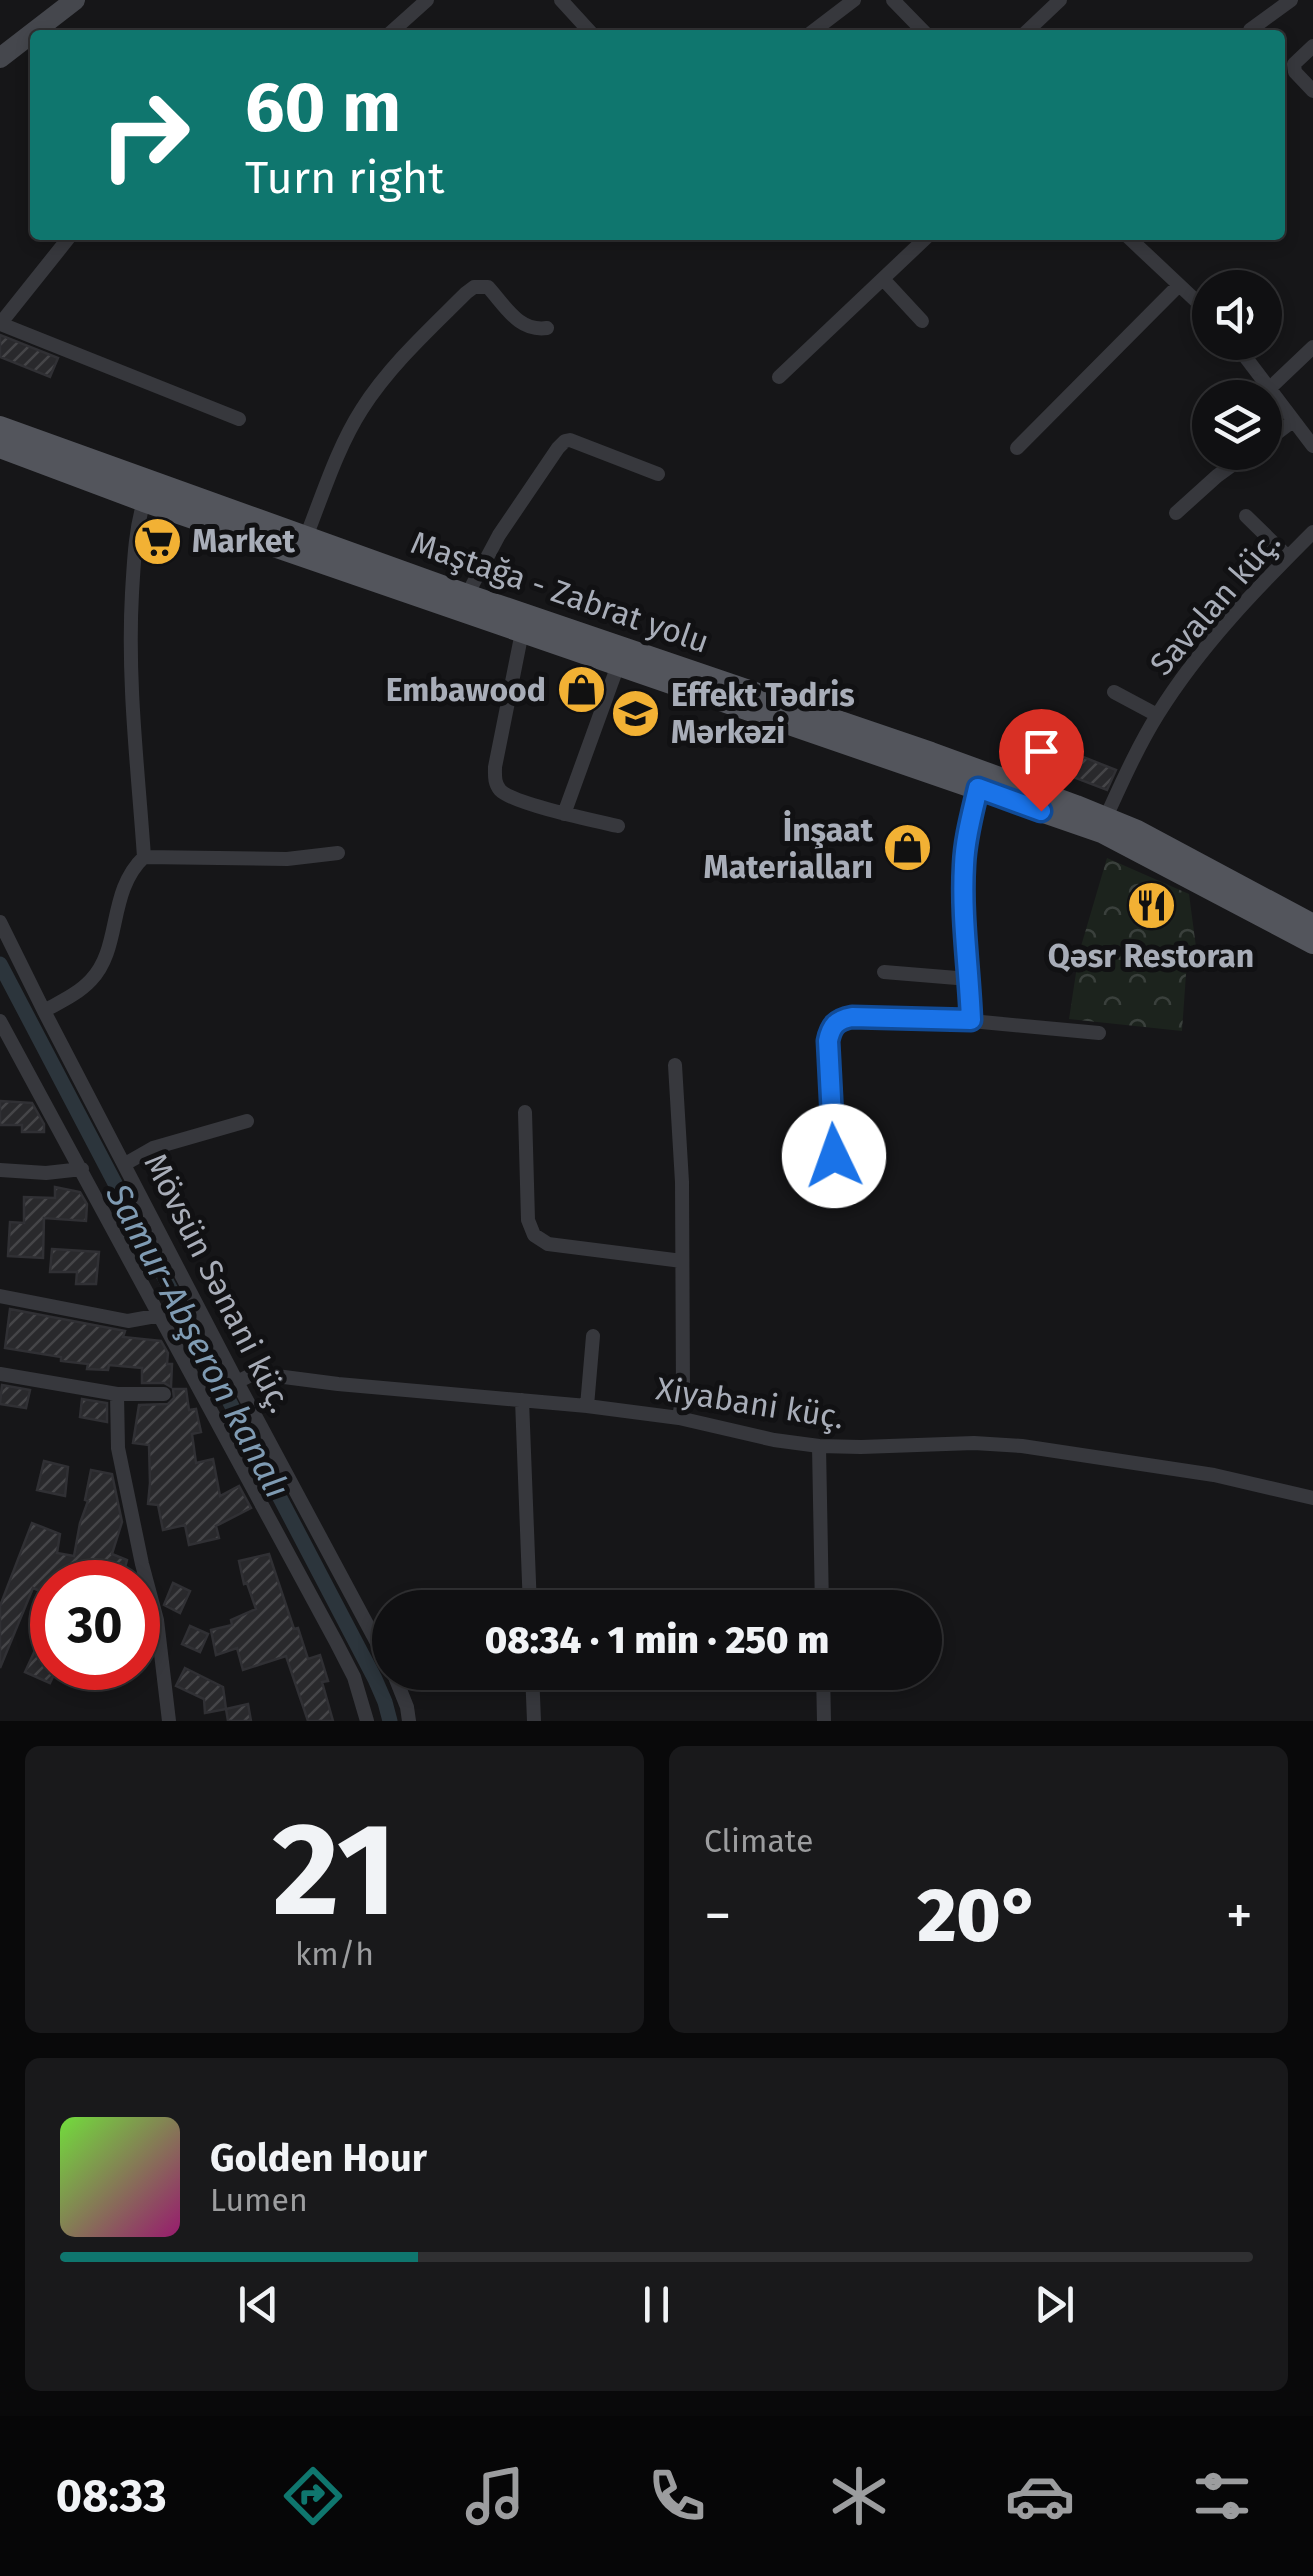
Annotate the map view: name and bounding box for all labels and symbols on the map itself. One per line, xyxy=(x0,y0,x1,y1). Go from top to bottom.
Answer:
supermarket icon: Market xyxy=(131,515,183,567)
place label: Market xyxy=(192,522,295,560)
street label: Maştağa - Zabrat yolu xyxy=(406,523,714,661)
street label: Savalan küç. xyxy=(1142,523,1288,683)
shop icon: Embawood xyxy=(555,664,607,716)
place label: Embawood xyxy=(386,671,546,709)
place label: Effekt Tədris Mərkəzi xyxy=(671,676,855,751)
school or university icon: Effekt Tədris Mərkəzi xyxy=(610,687,662,739)
pin xyxy=(999,709,1084,812)
place label: İnşaat Materialları xyxy=(704,810,874,886)
shop icon: İnşaat Materialları xyxy=(882,822,934,874)
restaurant icon: Qəsr Restoran xyxy=(1125,880,1177,932)
place label: Qəsr Restoran xyxy=(1048,937,1254,975)
position arrow xyxy=(782,1104,886,1208)
street label: Mövsün Sənani küç. xyxy=(136,1147,300,1419)
water label: Samur-Abşeron kanalı xyxy=(97,1176,299,1505)
street label: Xiyabani küç. xyxy=(653,1369,847,1437)
speed limit sign: 30 xyxy=(30,1560,160,1690)

